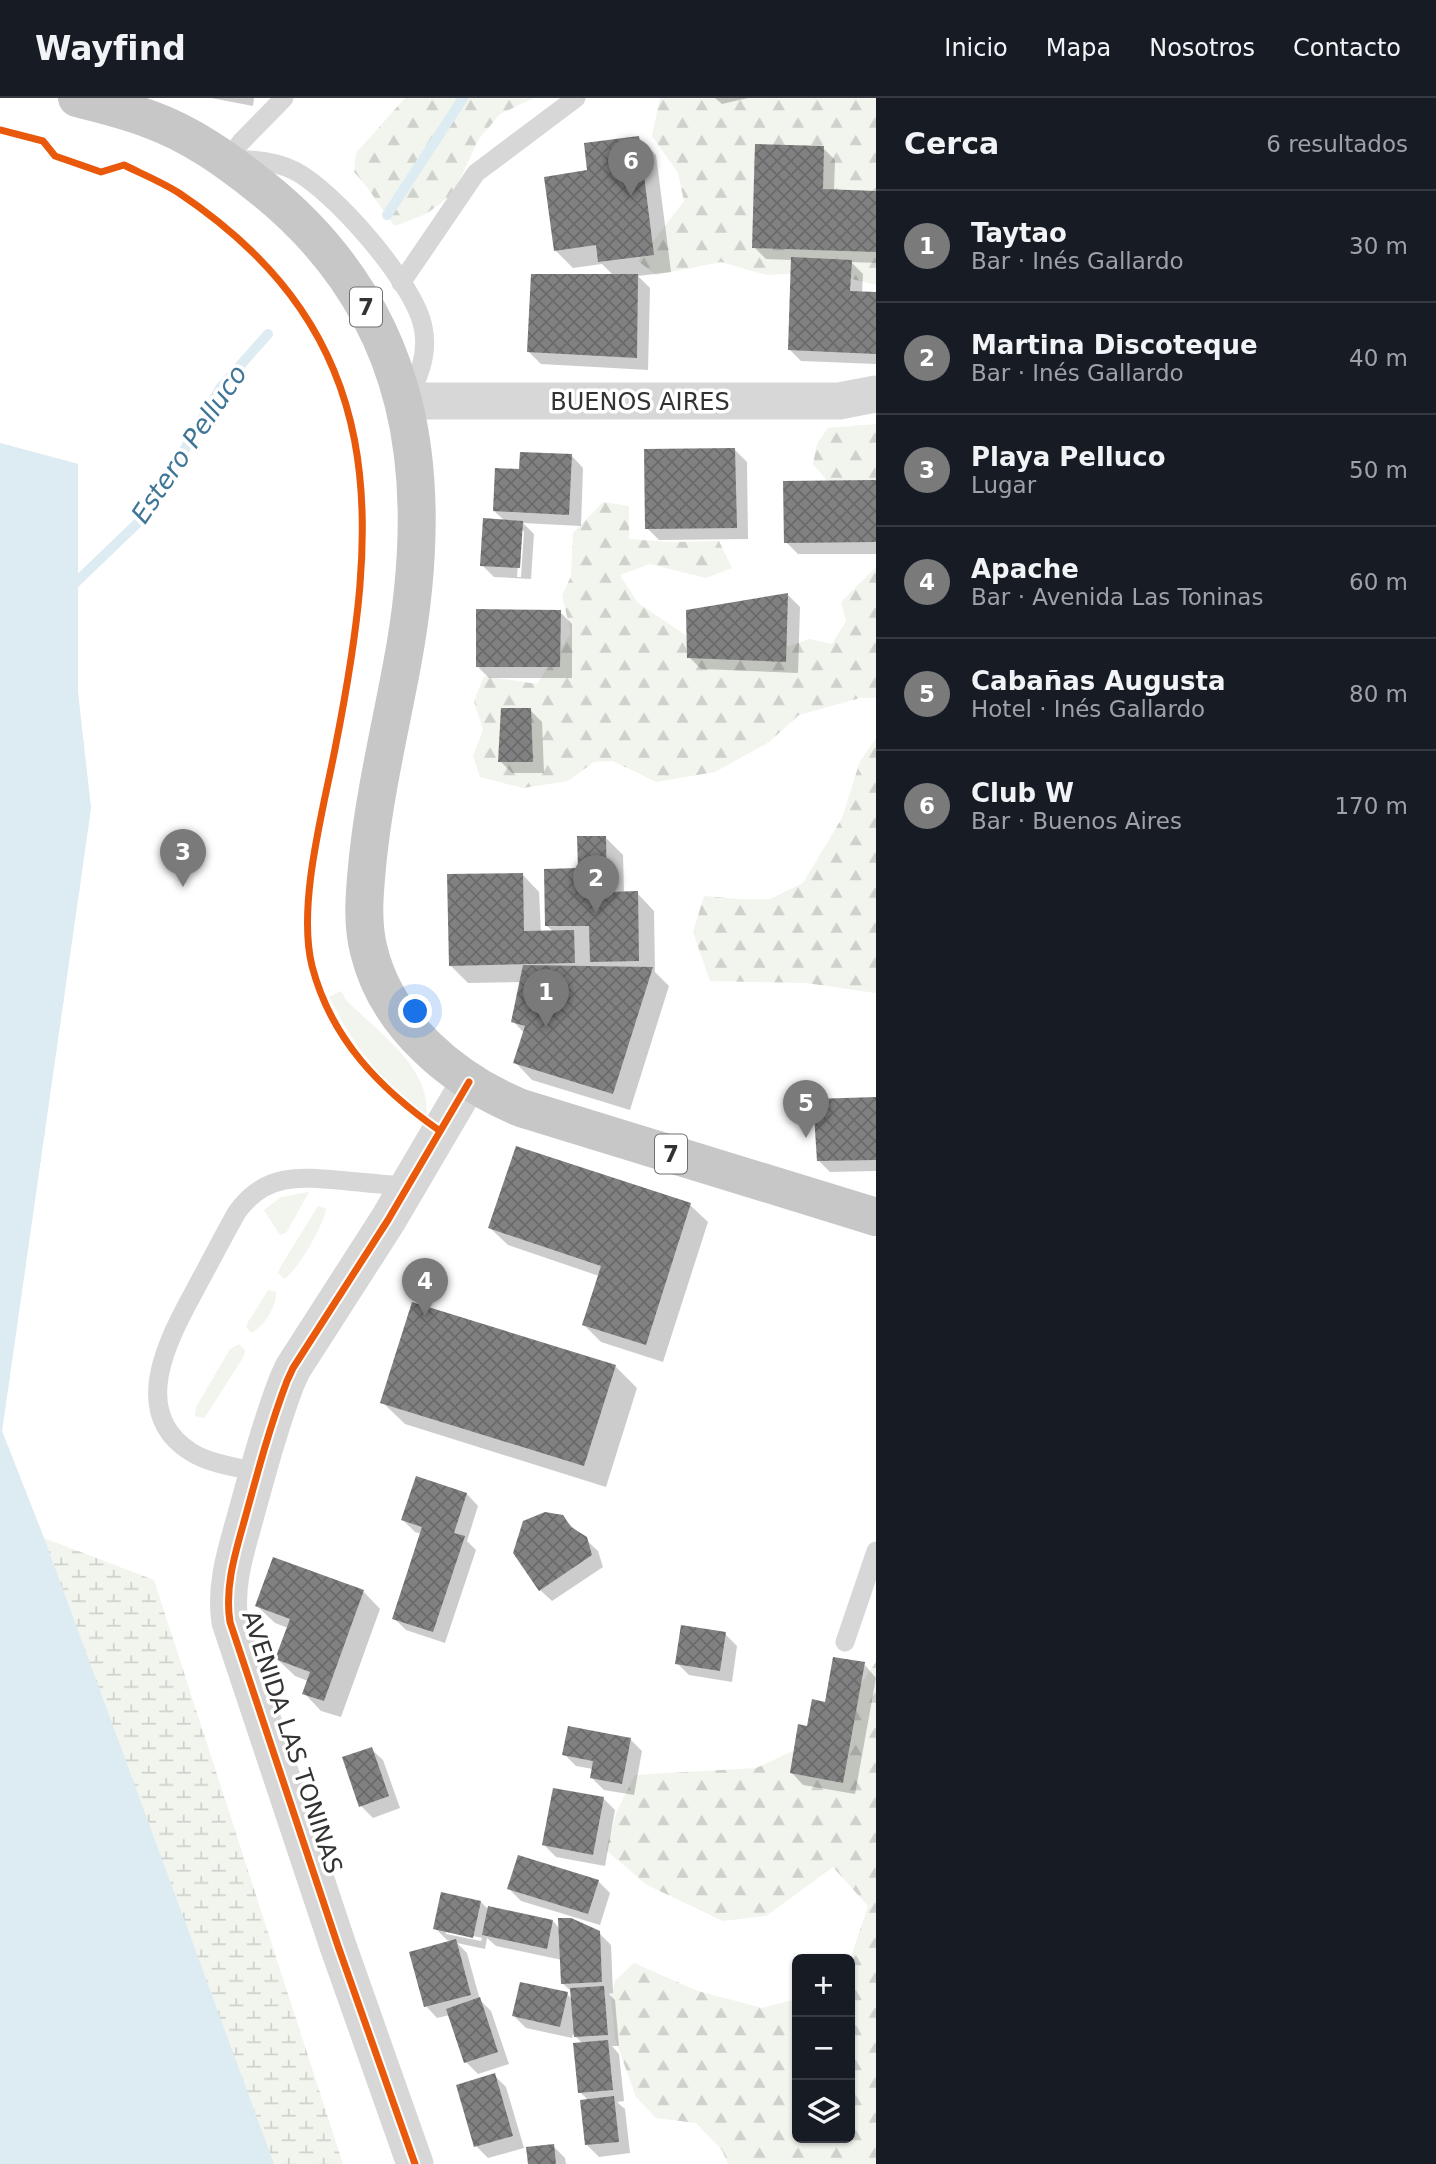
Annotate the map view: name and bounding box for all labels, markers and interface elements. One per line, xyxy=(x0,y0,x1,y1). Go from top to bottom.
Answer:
text: Wayfind xyxy=(35,29,186,68)
text: Inicio xyxy=(944,34,1008,62)
text: Mapa xyxy=(1046,34,1111,62)
text: Nosotros xyxy=(1149,34,1255,62)
text: Contacto xyxy=(1293,34,1401,62)
text: Cerca xyxy=(904,126,999,161)
text: 6 resultados xyxy=(1266,131,1408,157)
pin: 6 xyxy=(608,138,654,196)
text: Taytao xyxy=(971,218,1067,248)
text: 1 xyxy=(919,233,935,259)
text: 30 m xyxy=(1349,233,1408,259)
text: Bar · Inés Gallardo xyxy=(971,248,1184,274)
road number: 7 xyxy=(350,288,382,327)
text: Martina Discoteque xyxy=(971,330,1258,360)
text: 2 xyxy=(919,345,935,371)
text: 40 m xyxy=(1349,345,1408,371)
water label: Estero Pelluco xyxy=(125,359,253,529)
text: Bar · Inés Gallardo xyxy=(971,360,1184,386)
street label: BUENOS AIRES xyxy=(550,388,730,416)
text: Playa Pelluco xyxy=(971,442,1166,472)
text: 3 xyxy=(919,457,935,483)
text: 50 m xyxy=(1349,457,1408,483)
text: Lugar xyxy=(971,472,1036,498)
text: Apache xyxy=(971,554,1079,584)
text: 4 xyxy=(919,569,935,595)
text: 60 m xyxy=(1349,569,1408,595)
text: Bar · Avenida Las Toninas xyxy=(971,584,1263,610)
text: Cabañas Augusta xyxy=(971,666,1226,696)
text: 5 xyxy=(919,681,935,707)
text: 80 m xyxy=(1349,681,1408,707)
text: Hotel · Inés Gallardo xyxy=(971,696,1205,722)
text: Club W xyxy=(971,778,1074,808)
text: 6 xyxy=(919,793,935,819)
text: 170 m xyxy=(1334,793,1408,819)
text: Bar · Buenos Aires xyxy=(971,808,1182,834)
pin: 3 xyxy=(160,829,206,887)
pin: 2 xyxy=(573,855,619,913)
pin: 1 xyxy=(523,969,569,1027)
your location xyxy=(398,994,432,1028)
pin: 5 xyxy=(783,1080,829,1138)
road number: 7 xyxy=(655,1134,687,1174)
pin: 4 xyxy=(402,1258,448,1316)
street label: AVENIDA LAS TONINAS xyxy=(236,1607,348,1877)
map controls xyxy=(792,1954,855,2143)
button: + xyxy=(792,1954,855,2017)
button: − xyxy=(792,2017,855,2080)
button: layers xyxy=(792,2080,855,2143)

